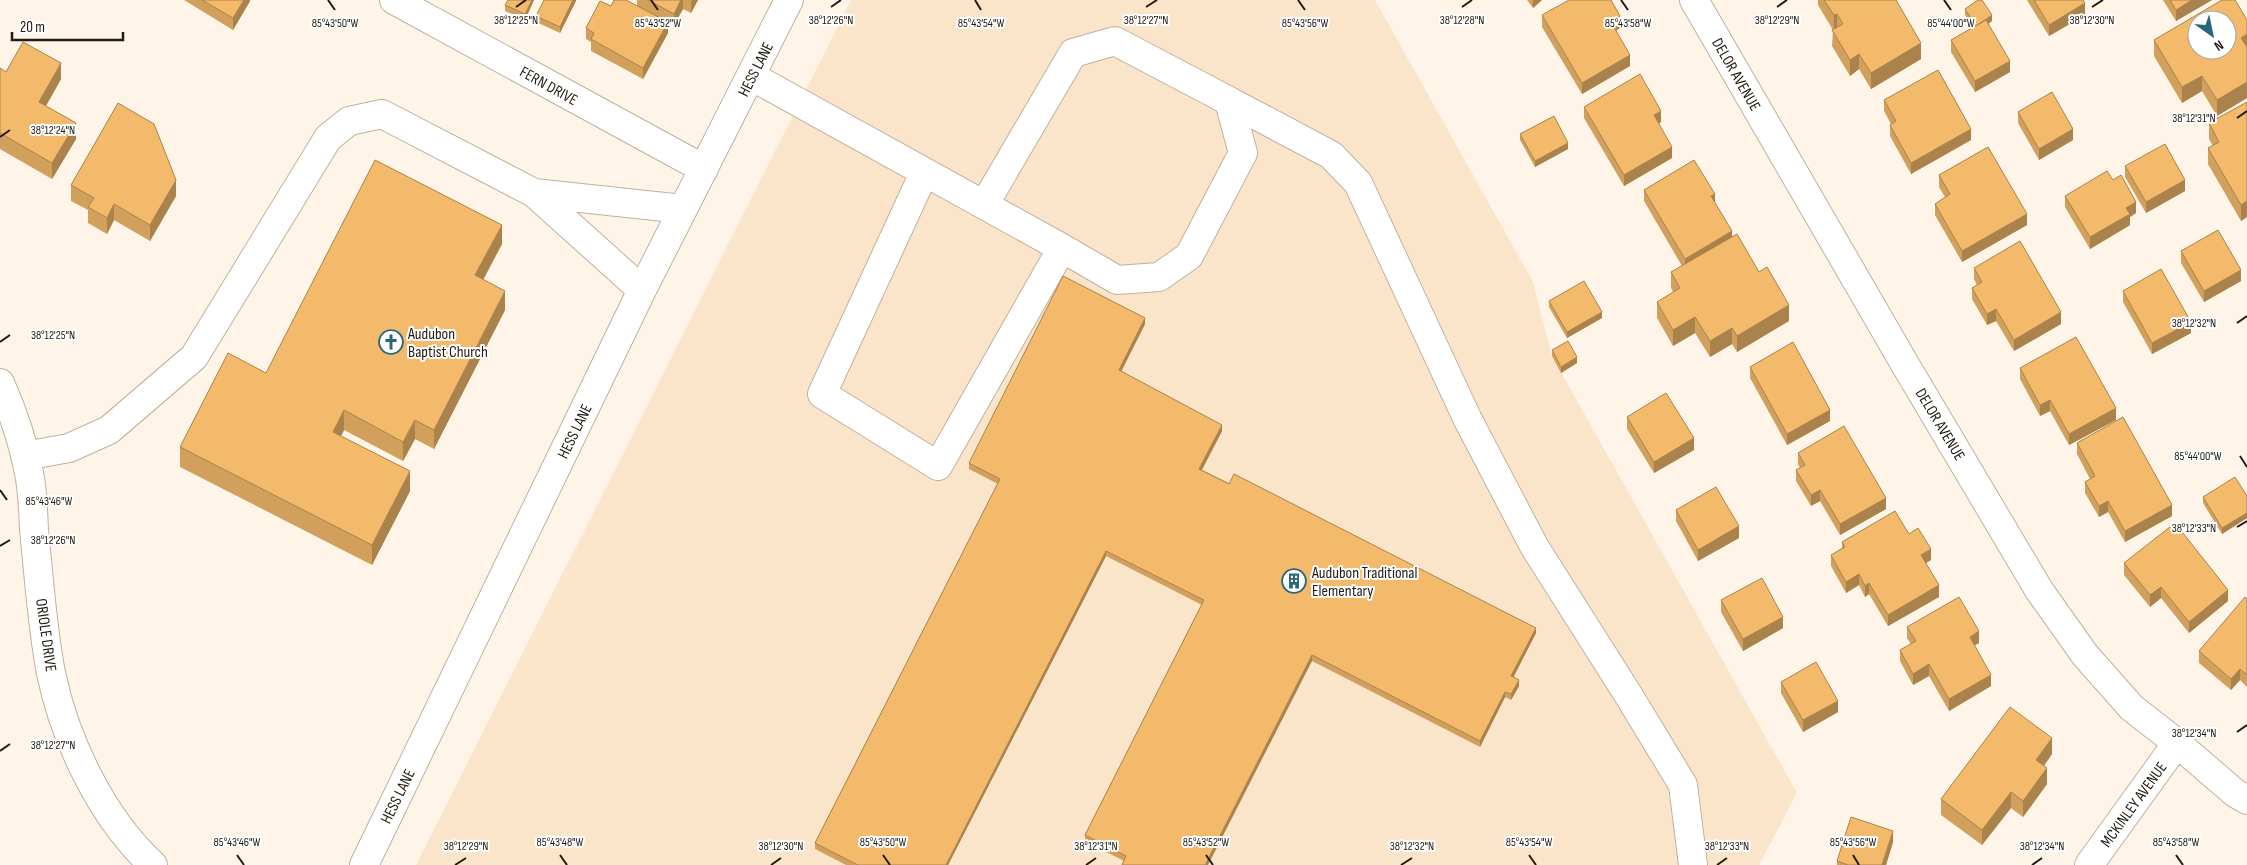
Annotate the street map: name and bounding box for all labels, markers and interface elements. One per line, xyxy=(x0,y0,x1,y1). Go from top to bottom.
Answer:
scale bar xyxy=(12,10,124,42)
north arrow xyxy=(2187,10,2237,60)
text: 38°12'25"N xyxy=(494,13,538,28)
text: 38°12'26"N xyxy=(809,13,853,28)
text: 38°12'27"N xyxy=(1124,13,1168,28)
text: 38°12'28"N xyxy=(1440,13,1484,28)
text: 38°12'29"N xyxy=(1755,13,1799,28)
text: 38°12'30"N xyxy=(2070,13,2114,28)
text: 85°43'50"W xyxy=(312,16,359,31)
text: 85°43'52"W xyxy=(635,16,681,31)
text: 85°43'54"W xyxy=(958,16,1004,31)
text: 85°43'56"W xyxy=(1282,16,1329,31)
text: 85°43'58"W xyxy=(1605,16,1651,31)
text: 85°44'00"W xyxy=(1927,16,1975,31)
text: 20 m xyxy=(20,18,45,37)
street label: DELOR AVENUE xyxy=(1707,35,1764,114)
text: N xyxy=(2211,36,2227,55)
street label: HESS LANE xyxy=(735,39,778,100)
street label: FERN DRIVE xyxy=(516,63,581,110)
text: 38°12'31"N xyxy=(2172,111,2216,126)
text: 38°12'24"N xyxy=(31,123,75,138)
text: 38°12'32"N xyxy=(2172,316,2216,331)
place label: Audubon Baptist Church xyxy=(407,325,488,362)
text: 38°12'25"N xyxy=(31,328,75,343)
church icon: Audubon Baptist Church xyxy=(378,329,404,355)
street label: DELOR AVENUE xyxy=(1911,385,1969,464)
street label: HESS LANE xyxy=(554,401,597,462)
text: 85°44'00"W xyxy=(2174,449,2222,464)
text: 85°43'46"W xyxy=(26,494,73,509)
text: 38°12'33"N xyxy=(2172,521,2216,536)
text: 38°12'26"N xyxy=(31,533,75,548)
place label: Audubon Traditional Elementary xyxy=(1311,564,1418,601)
building icon: Audubon Traditional Elementary xyxy=(1281,568,1307,594)
street label: ORIOLE DRIVE xyxy=(31,597,60,673)
text: 38°12'34"N xyxy=(2172,726,2216,741)
text: 38°12'27"N xyxy=(31,738,75,753)
street label: MCKINLEY AVENUE xyxy=(2097,759,2171,851)
street label: HESS LANE xyxy=(377,766,420,827)
text: 85°43'46"W xyxy=(214,835,261,850)
text: 85°43'48"W xyxy=(537,835,584,850)
text: 85°43'50"W xyxy=(860,835,907,850)
text: 85°43'52"W xyxy=(1183,835,1229,850)
text: 85°43'54"W xyxy=(1506,835,1552,850)
text: 85°43'56"W xyxy=(1830,835,1877,850)
text: 85°43'58"W xyxy=(2153,835,2199,850)
text: 38°12'29"N xyxy=(444,839,488,854)
text: 38°12'30"N xyxy=(759,839,803,854)
text: 38°12'31"N xyxy=(1074,839,1118,854)
text: 38°12'32"N xyxy=(1390,839,1434,854)
text: 38°12'33"N xyxy=(1705,839,1749,854)
text: 38°12'34"N xyxy=(2020,839,2064,854)

